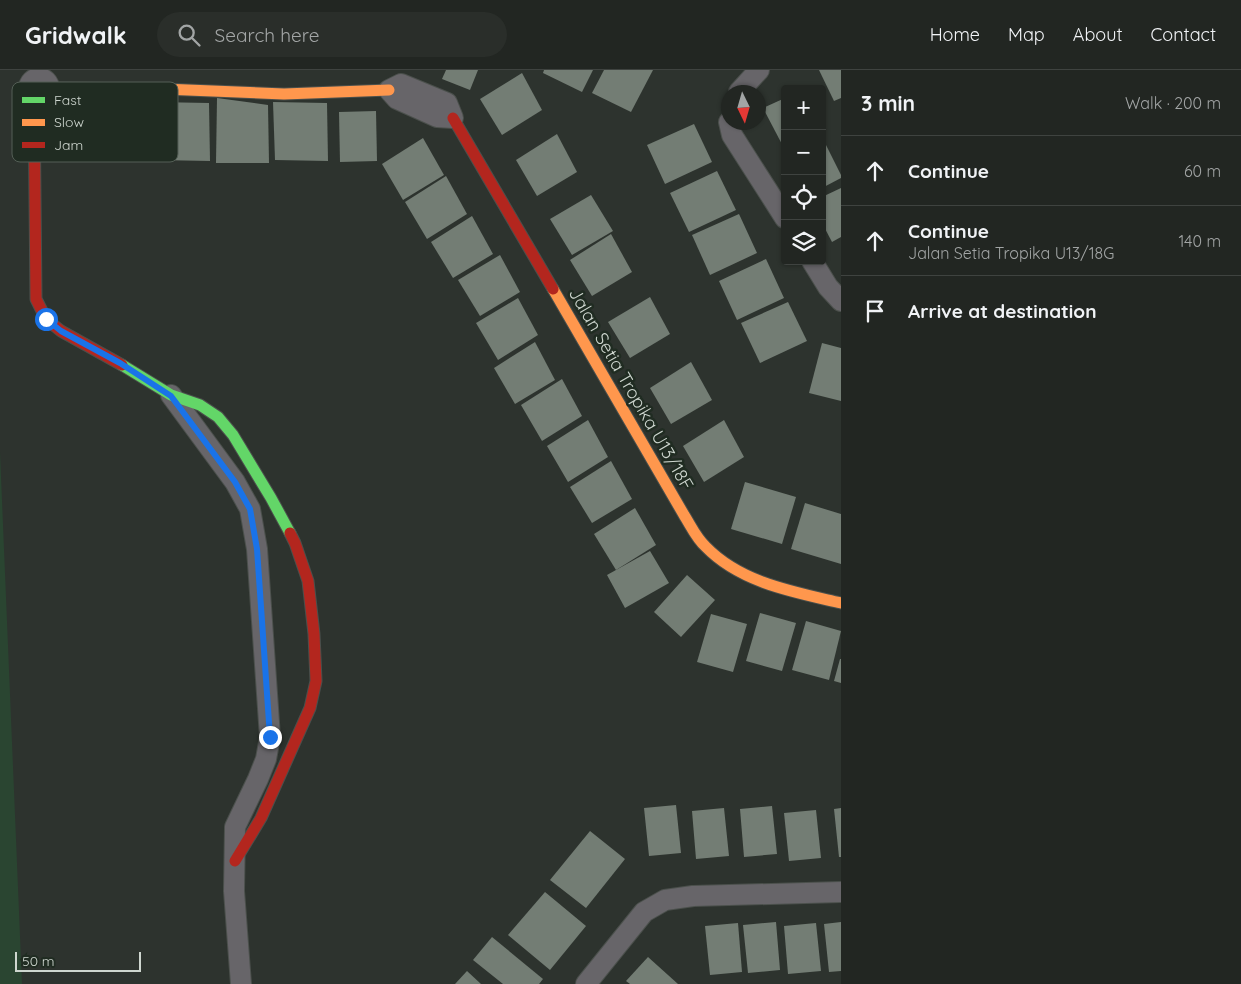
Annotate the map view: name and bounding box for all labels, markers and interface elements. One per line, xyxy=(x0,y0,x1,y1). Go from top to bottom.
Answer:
search box xyxy=(157,12,507,57)
text: Gridwalk xyxy=(25,20,127,50)
icon: search xyxy=(175,21,203,49)
text: Search here xyxy=(215,23,319,47)
text: Home xyxy=(930,23,980,46)
text: Map xyxy=(1008,23,1045,46)
text: About xyxy=(1073,23,1123,46)
text: Contact xyxy=(1151,23,1216,46)
legend xyxy=(12,82,178,162)
north arrow xyxy=(721,85,766,130)
map controls xyxy=(781,85,826,265)
button: + xyxy=(781,85,826,130)
text: 3 min xyxy=(861,90,915,116)
text: Fast xyxy=(54,91,82,109)
text: Walk · 200 m xyxy=(1125,93,1221,113)
text: Slow xyxy=(54,113,84,131)
button: − xyxy=(781,130,826,175)
text: Jam xyxy=(54,136,83,154)
icon: ahead xyxy=(861,157,889,185)
text: Continue xyxy=(908,159,989,183)
text: 60 m xyxy=(1184,161,1221,181)
button: locate xyxy=(781,175,826,220)
text: Continue xyxy=(908,219,989,243)
button: layers xyxy=(781,220,826,265)
icon: ahead xyxy=(861,227,889,255)
text: 140 m xyxy=(1178,231,1221,251)
text: Jalan Setia Tropika U13/18G xyxy=(908,243,1114,263)
street label: Jalan Setia Tropika U13/18F xyxy=(564,283,699,494)
icon: arrive xyxy=(861,297,889,325)
text: Arrive at destination xyxy=(908,299,1097,323)
route start xyxy=(35,308,58,331)
route end xyxy=(259,726,282,749)
scale bar xyxy=(15,949,141,972)
text: 50 m xyxy=(22,952,55,970)

